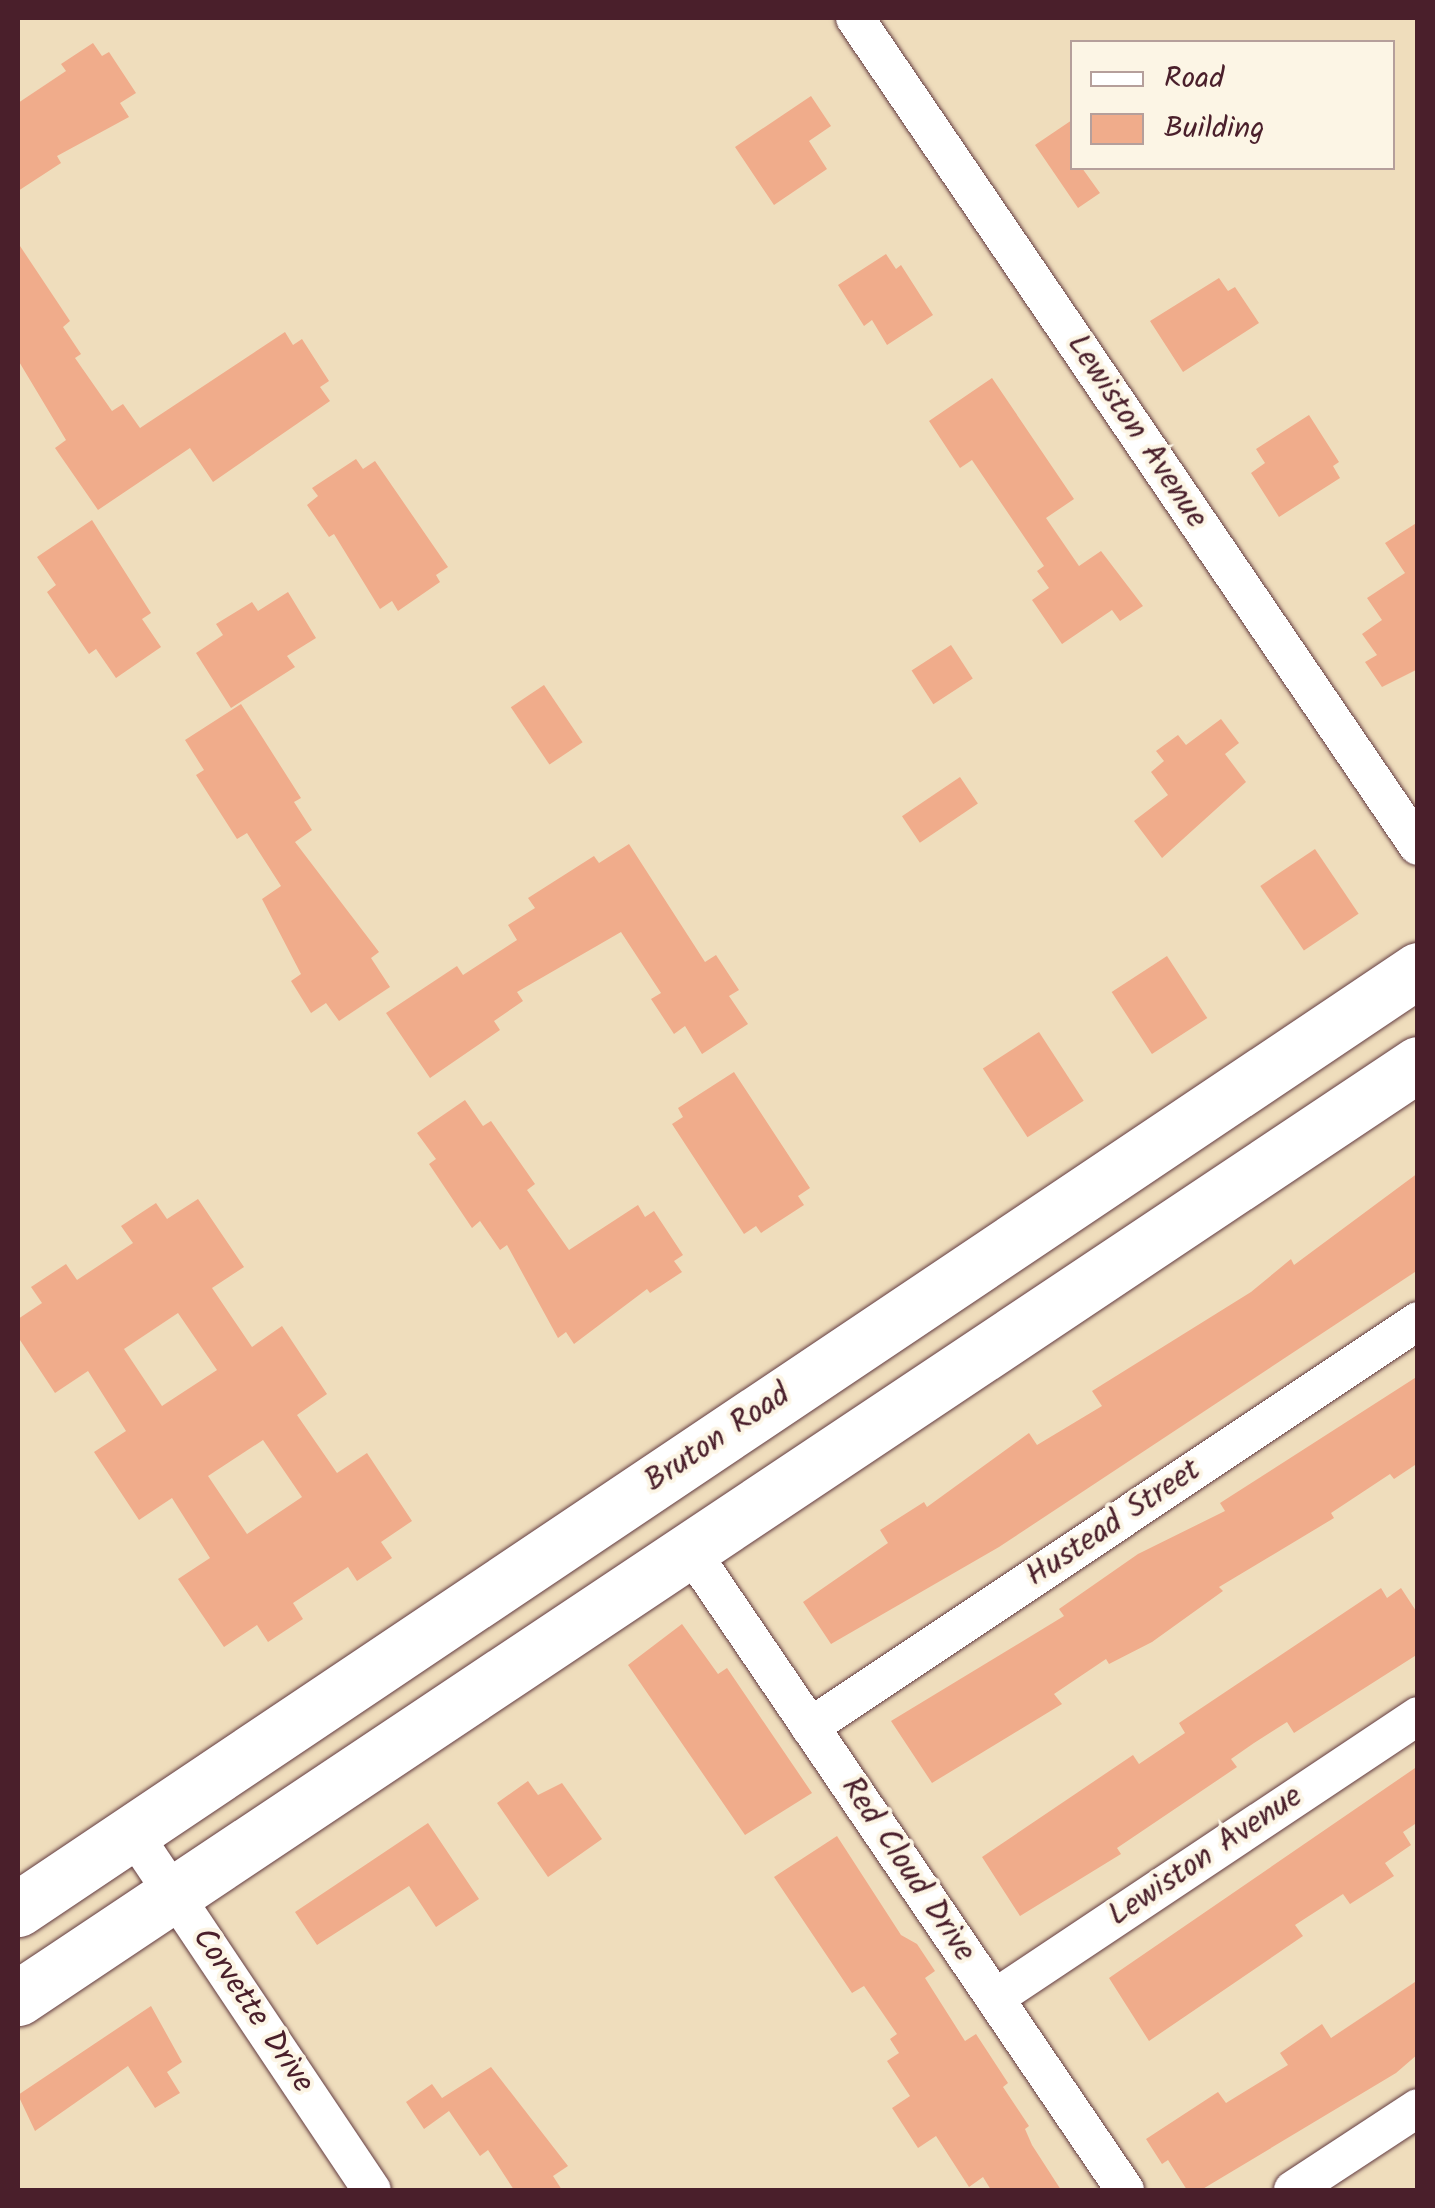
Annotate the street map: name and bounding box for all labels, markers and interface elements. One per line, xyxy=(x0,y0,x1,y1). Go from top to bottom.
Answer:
legend xyxy=(1070,40,1395,170)
text: Road xyxy=(1164,55,1224,103)
text: Building xyxy=(1164,105,1264,153)
street label: Lewiston Avenue xyxy=(1057,328,1215,536)
street label: Bruton Road xyxy=(638,1376,798,1502)
street label: Hustead Street xyxy=(1019,1452,1209,1596)
street label: Red Cloud Drive xyxy=(831,1770,983,1970)
street label: Lewiston Avenue xyxy=(1102,1778,1310,1936)
street label: Corvette Drive xyxy=(183,1921,321,2101)

